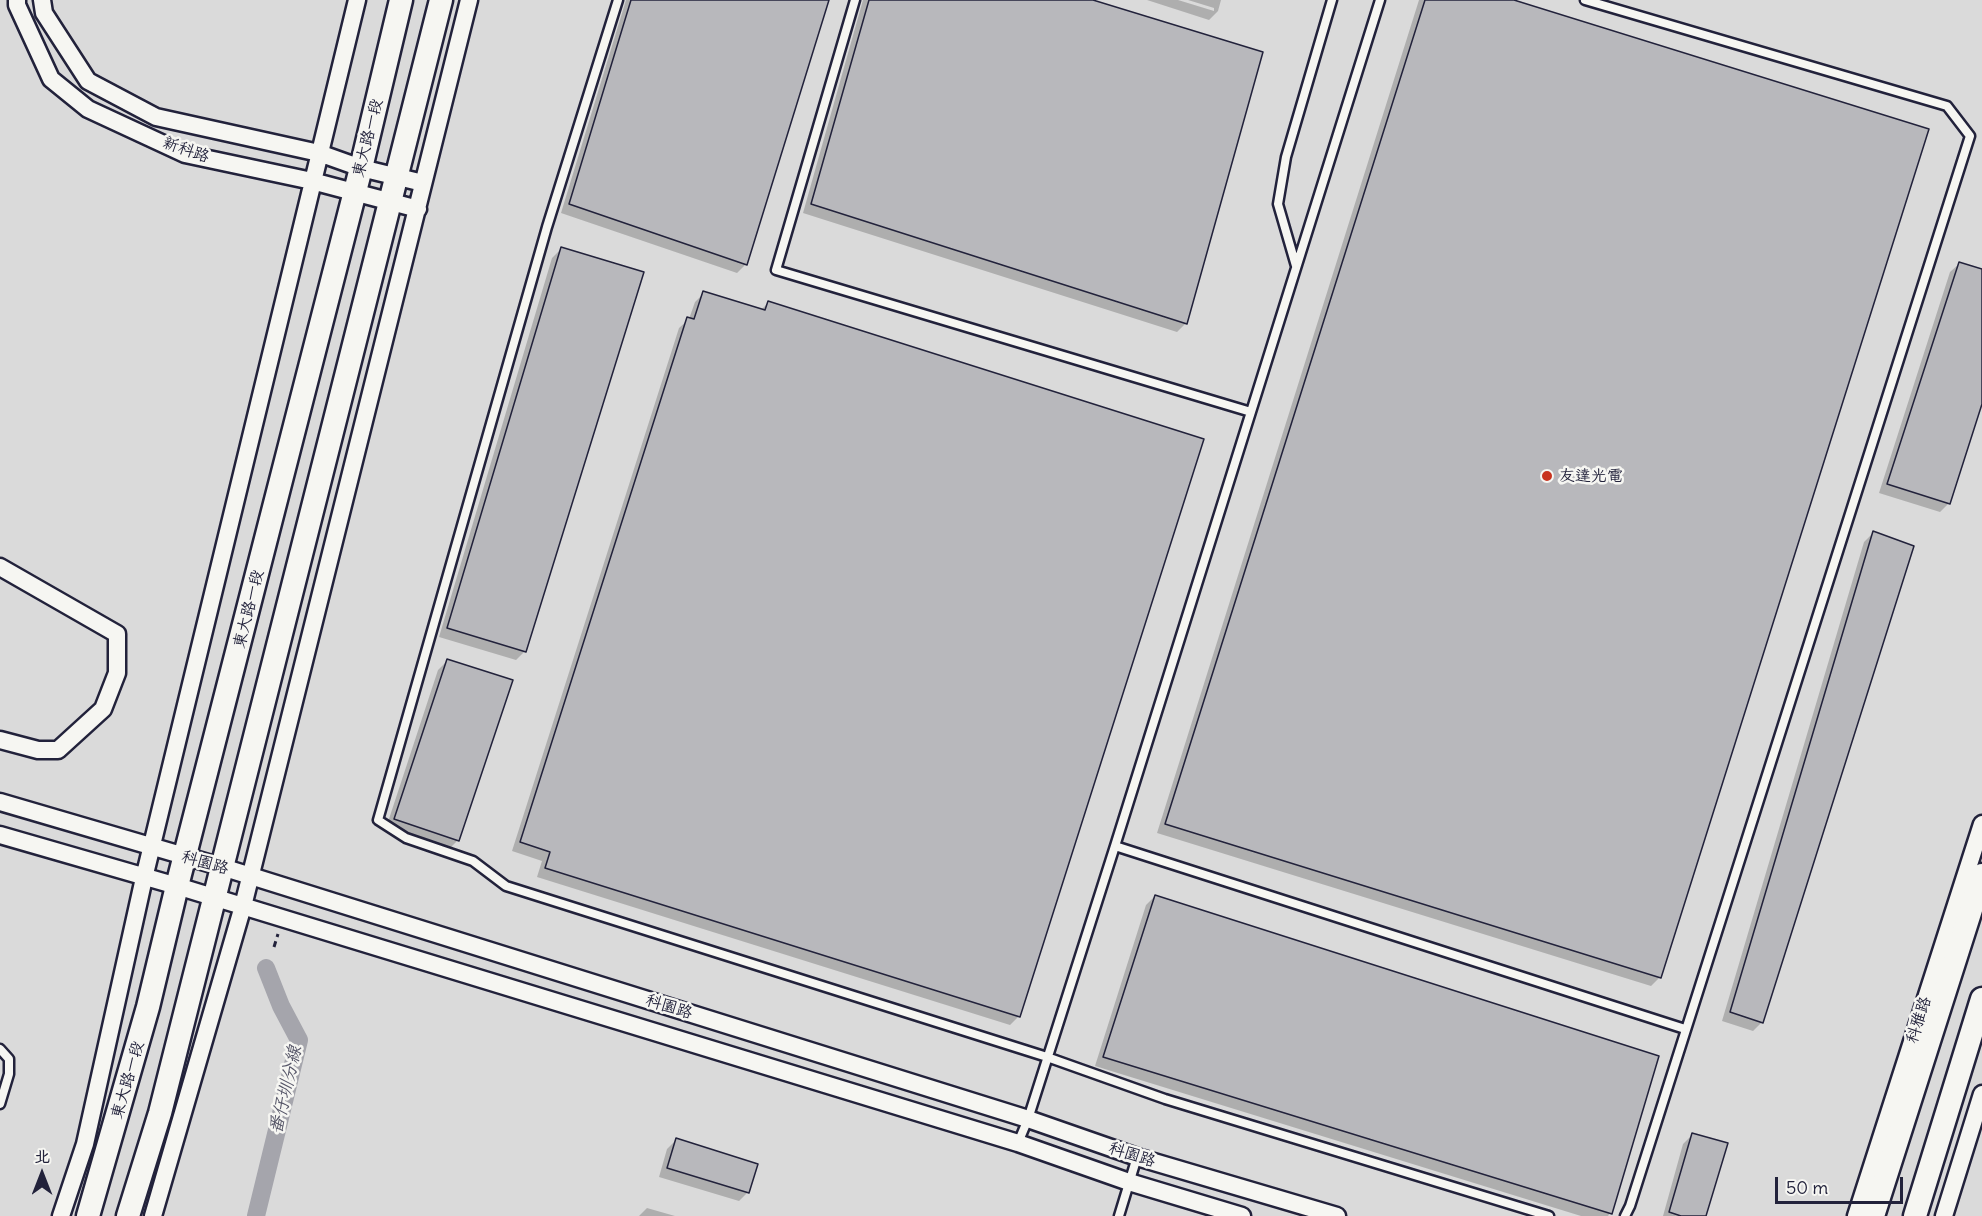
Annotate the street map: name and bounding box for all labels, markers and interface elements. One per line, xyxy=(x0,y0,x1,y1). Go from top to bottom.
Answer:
street label: 東大路一段 xyxy=(349,97,387,179)
street label: 新科路 xyxy=(160,133,212,167)
place label: 友達光電 xyxy=(1559,466,1623,486)
marker: 友達光電 xyxy=(1540,469,1554,483)
street label: 東大路一段 xyxy=(230,568,268,650)
street label: 科園路 xyxy=(179,847,231,879)
street label: 科園路 xyxy=(643,991,695,1023)
street label: 科雅路 xyxy=(1902,994,1936,1046)
street label: 東大路一段 xyxy=(108,1039,148,1121)
water label: 番仔圳分線 xyxy=(265,1044,307,1136)
street label: 科園路 xyxy=(1106,1138,1158,1172)
north arrow xyxy=(12,1144,72,1204)
text: 北 xyxy=(34,1146,50,1166)
scale bar xyxy=(1778,1165,1906,1203)
text: 50 m xyxy=(1786,1176,1828,1199)

